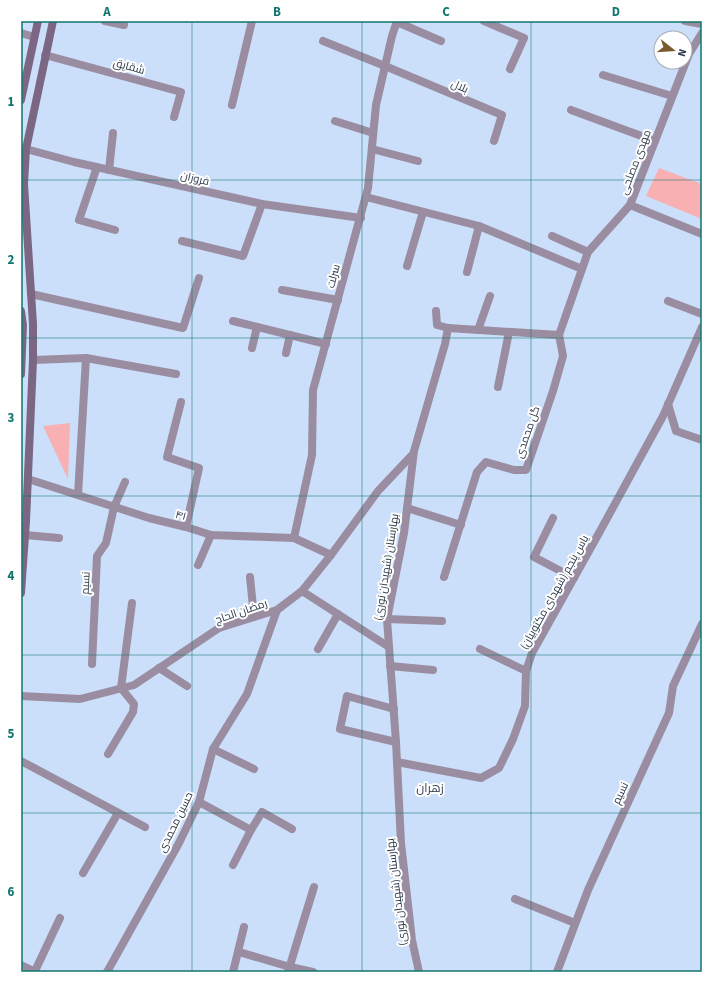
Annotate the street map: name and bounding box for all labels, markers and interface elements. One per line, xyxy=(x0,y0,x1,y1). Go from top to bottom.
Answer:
text: A xyxy=(102,3,111,21)
text: B xyxy=(273,3,281,21)
text: C xyxy=(442,3,450,21)
text: D xyxy=(612,3,620,21)
north arrow xyxy=(653,30,693,70)
text: N xyxy=(674,47,690,58)
street label: شقایق xyxy=(111,55,146,78)
street label: بلال xyxy=(449,76,471,97)
text: 1 xyxy=(8,93,15,111)
street label: مهدی مصلحی xyxy=(616,128,655,197)
street label: فروزان xyxy=(179,168,211,189)
text: 2 xyxy=(8,251,15,269)
street label: سرلت xyxy=(323,262,344,290)
street label: گل محمدی xyxy=(512,404,543,460)
text: 3 xyxy=(8,409,15,427)
street label: ۴۱ xyxy=(174,507,188,524)
street label: بهارستان (شهیدان نوری) xyxy=(371,512,402,622)
street label: یاس پنجم (شهدای مکتوبیان) xyxy=(517,532,592,652)
text: 4 xyxy=(8,567,15,585)
street label: نسیم xyxy=(77,571,94,595)
street label: رمضان الحاج xyxy=(213,596,269,627)
text: 5 xyxy=(8,725,15,743)
district label: زهران xyxy=(416,780,444,797)
street label: نسیم xyxy=(609,780,632,807)
street label: حسین محمدی xyxy=(154,789,197,855)
street label: بهارستان (شهیدان نوری) xyxy=(382,837,411,947)
text: 6 xyxy=(8,883,15,901)

